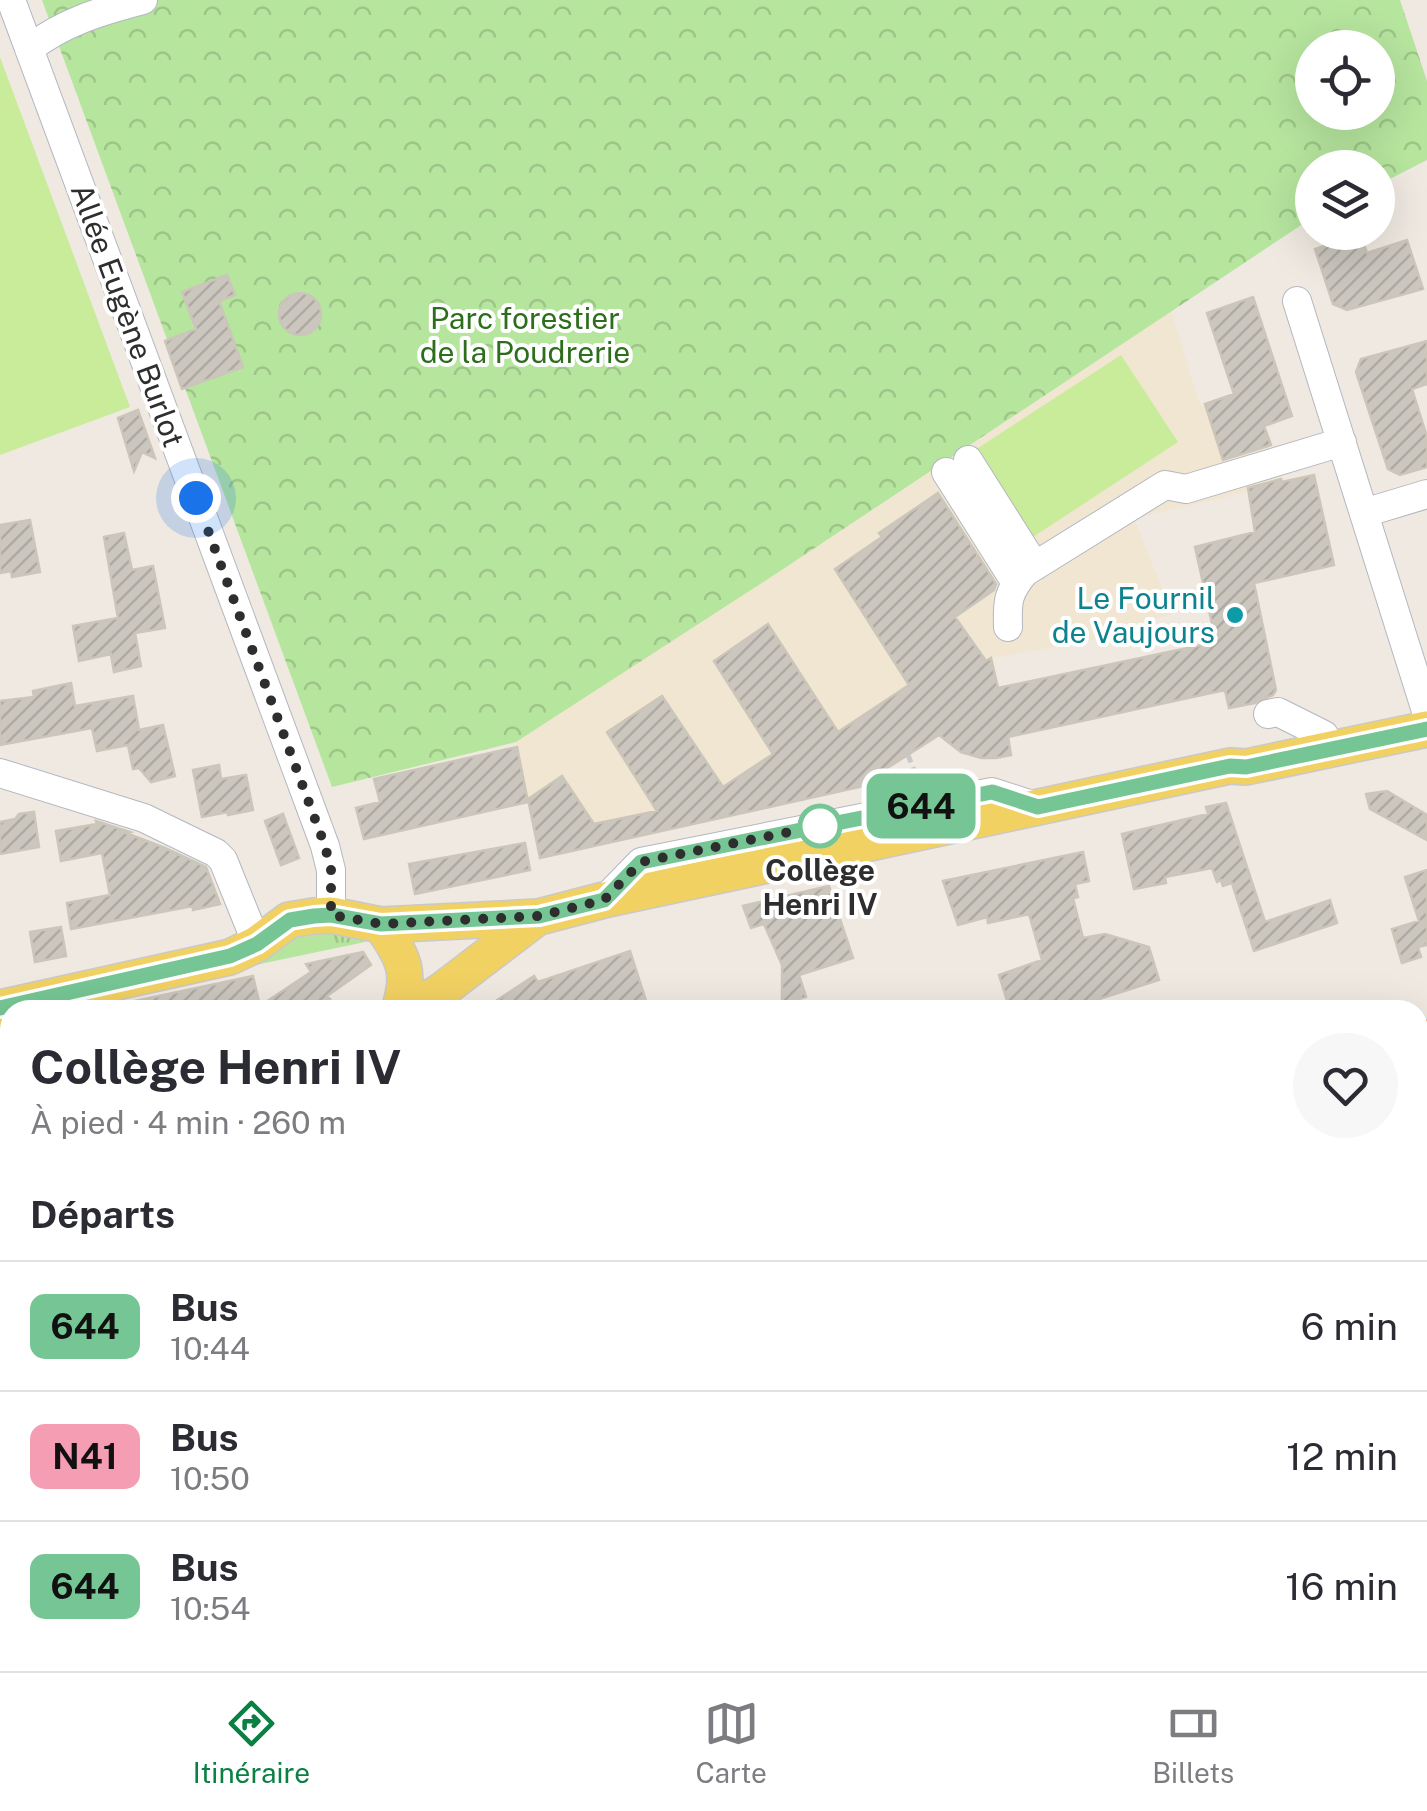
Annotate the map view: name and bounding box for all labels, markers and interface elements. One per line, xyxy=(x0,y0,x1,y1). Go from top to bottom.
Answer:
map controls xyxy=(1295,30,1395,250)
button: locate xyxy=(1295,30,1395,130)
button: layers xyxy=(1295,150,1395,250)
street label: Allée Eugène Burlot xyxy=(64,178,192,452)
park label: Parc forestier de la Poudrerie xyxy=(420,300,630,370)
your location xyxy=(171,473,221,523)
place label: Le Fournil de Vaujours xyxy=(1052,580,1215,650)
marker: Le Fournil de Vaujours xyxy=(1224,604,1246,626)
line badge: 644 xyxy=(864,774,978,838)
text: 644 xyxy=(887,786,955,827)
marker: Collège Henri IV xyxy=(799,805,841,847)
place label: Collège Henri IV xyxy=(762,852,878,922)
button: heart xyxy=(1293,1033,1398,1138)
text: Collège Henri IV xyxy=(30,1038,401,1095)
text: À pied · 4 min · 260 m xyxy=(30,1104,346,1141)
text: Départs xyxy=(30,1192,175,1237)
text: Bus xyxy=(170,1285,239,1330)
text: 6 min xyxy=(1301,1304,1398,1349)
text: 644 xyxy=(51,1306,119,1347)
text: 10:44 xyxy=(170,1330,250,1367)
text: Bus xyxy=(170,1415,239,1460)
text: 12 min xyxy=(1286,1434,1398,1479)
text: N41 xyxy=(52,1436,118,1477)
text: 10:50 xyxy=(170,1460,250,1497)
text: Bus xyxy=(170,1545,239,1590)
text: 16 min xyxy=(1285,1564,1398,1609)
text: 644 xyxy=(51,1566,119,1607)
text: 10:54 xyxy=(170,1590,250,1627)
tab: Itinéraire xyxy=(193,1696,310,1789)
tab: Carte xyxy=(695,1696,767,1789)
tab: Billets xyxy=(1152,1696,1234,1789)

